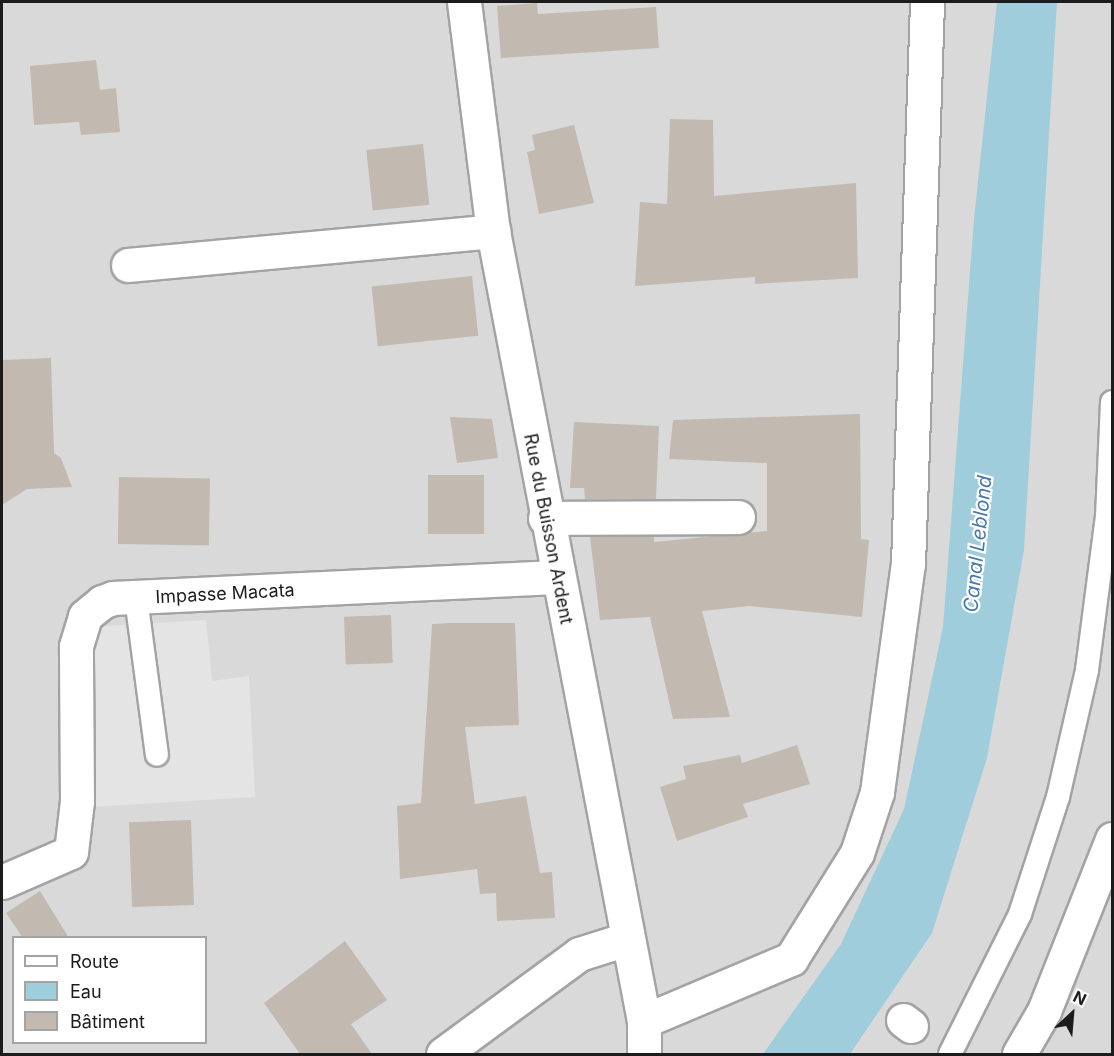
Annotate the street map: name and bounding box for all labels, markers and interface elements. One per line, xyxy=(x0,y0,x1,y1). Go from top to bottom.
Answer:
street label: Rue du Buisson Ardent xyxy=(519,432,577,626)
water label: Canal Leblond xyxy=(959,474,997,614)
street label: Impasse Macata xyxy=(155,580,295,608)
legend xyxy=(12,936,207,1044)
text: Route xyxy=(70,951,119,972)
text: Eau xyxy=(70,981,102,1002)
north arrow xyxy=(1042,984,1102,1044)
text: N xyxy=(1070,986,1090,1009)
text: Bâtiment xyxy=(70,1011,145,1032)

